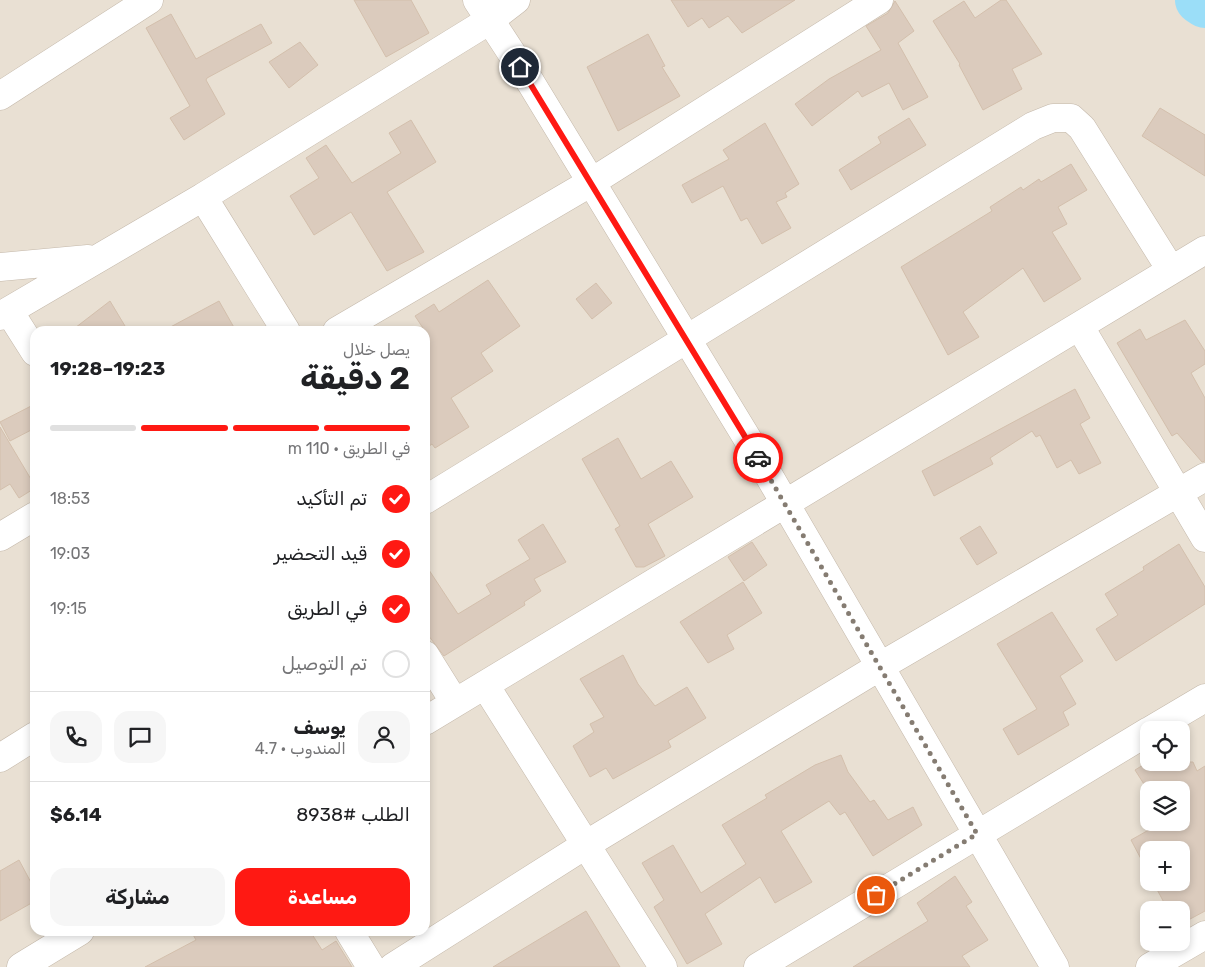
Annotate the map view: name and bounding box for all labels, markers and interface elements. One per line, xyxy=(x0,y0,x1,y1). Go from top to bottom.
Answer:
pin xyxy=(499,46,541,88)
icon: home xyxy=(506,53,534,81)
text: يصل خلال xyxy=(343,340,410,359)
text: 19:23–19:28 xyxy=(50,357,165,380)
text: 2 دقيقة xyxy=(300,359,410,397)
courier xyxy=(733,433,783,483)
text: في الطريق · 110 m xyxy=(288,439,410,458)
icon: car xyxy=(744,444,772,472)
icon: check xyxy=(382,485,410,513)
text: تم التأكيد xyxy=(296,487,367,510)
text: 18:53 xyxy=(50,489,90,508)
icon: check xyxy=(382,540,410,568)
text: قيد التحضير xyxy=(274,542,367,565)
text: 19:03 xyxy=(50,544,90,563)
icon: check xyxy=(382,595,410,623)
text: في الطريق xyxy=(287,597,367,620)
text: 19:15 xyxy=(50,599,87,618)
text: تم التوصيل xyxy=(282,652,367,675)
button: phone xyxy=(50,711,102,763)
button: chat xyxy=(114,711,166,763)
button: person xyxy=(358,711,410,763)
text: يوسف xyxy=(293,716,346,739)
map controls xyxy=(1140,721,1190,951)
button: locate xyxy=(1140,721,1190,771)
text: المندوب · 4.7 xyxy=(255,739,346,758)
button: layers xyxy=(1140,781,1190,831)
text: $6.14 xyxy=(50,803,102,826)
text: الطلب #8938 xyxy=(296,803,410,826)
button: + xyxy=(1140,841,1190,891)
button: مشاركة xyxy=(50,868,225,926)
button: مساعدة xyxy=(235,868,410,926)
pin xyxy=(855,874,897,916)
icon: bag xyxy=(862,881,890,909)
button: − xyxy=(1140,901,1190,951)

